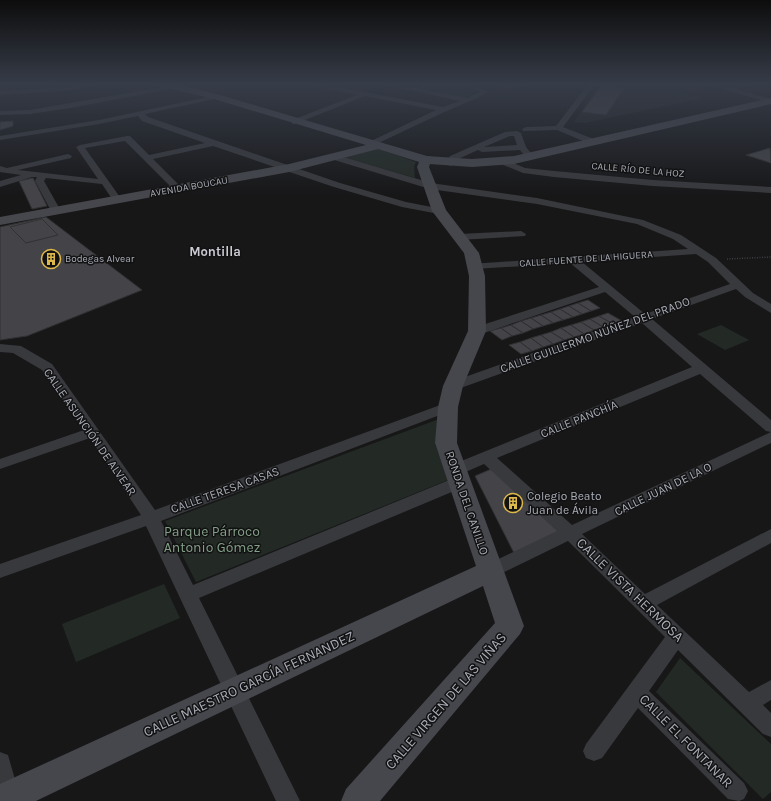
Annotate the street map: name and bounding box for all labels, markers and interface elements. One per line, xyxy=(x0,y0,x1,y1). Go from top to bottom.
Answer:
street label: CALLE RÍO DE LA HOZ xyxy=(591,160,685,180)
street label: AVENIDA BOUCAU xyxy=(149,174,229,200)
district label: Montilla xyxy=(189,244,241,259)
building icon: Bodegas Alvear xyxy=(40,248,62,270)
street label: CALLE FUENTE DE LA HIGUERA xyxy=(519,248,653,270)
place label: Bodegas Alvear xyxy=(65,253,135,265)
street label: CALLE GUILLERMO NÚÑEZ DEL PRADO xyxy=(498,293,692,376)
street label: CALLE ASUNCIÓN DE ALVEAR xyxy=(41,365,140,498)
street label: CALLE PANCHÍA xyxy=(538,396,620,441)
street label: RONDA DEL CANILLO xyxy=(443,449,491,557)
street label: CALLE JUAN DE LA O xyxy=(612,459,714,519)
street label: CALLE TERESA CASAS xyxy=(169,464,281,516)
place label: Colegio Beato Juan de Ávila xyxy=(527,489,602,517)
building icon: Colegio Beato Juan de Ávila xyxy=(502,492,524,514)
park label: Parque Párroco Antonio Gómez xyxy=(164,523,260,556)
street label: CALLE VISTA HERMOSA xyxy=(573,535,687,645)
street label: CALLE MAESTRO GARCÍA FERNANDEZ xyxy=(140,627,357,741)
street label: CALLE VIRGEN DE LAS VIÑAS xyxy=(382,629,510,773)
street label: CALLE EL FONTANAR xyxy=(636,691,736,791)

